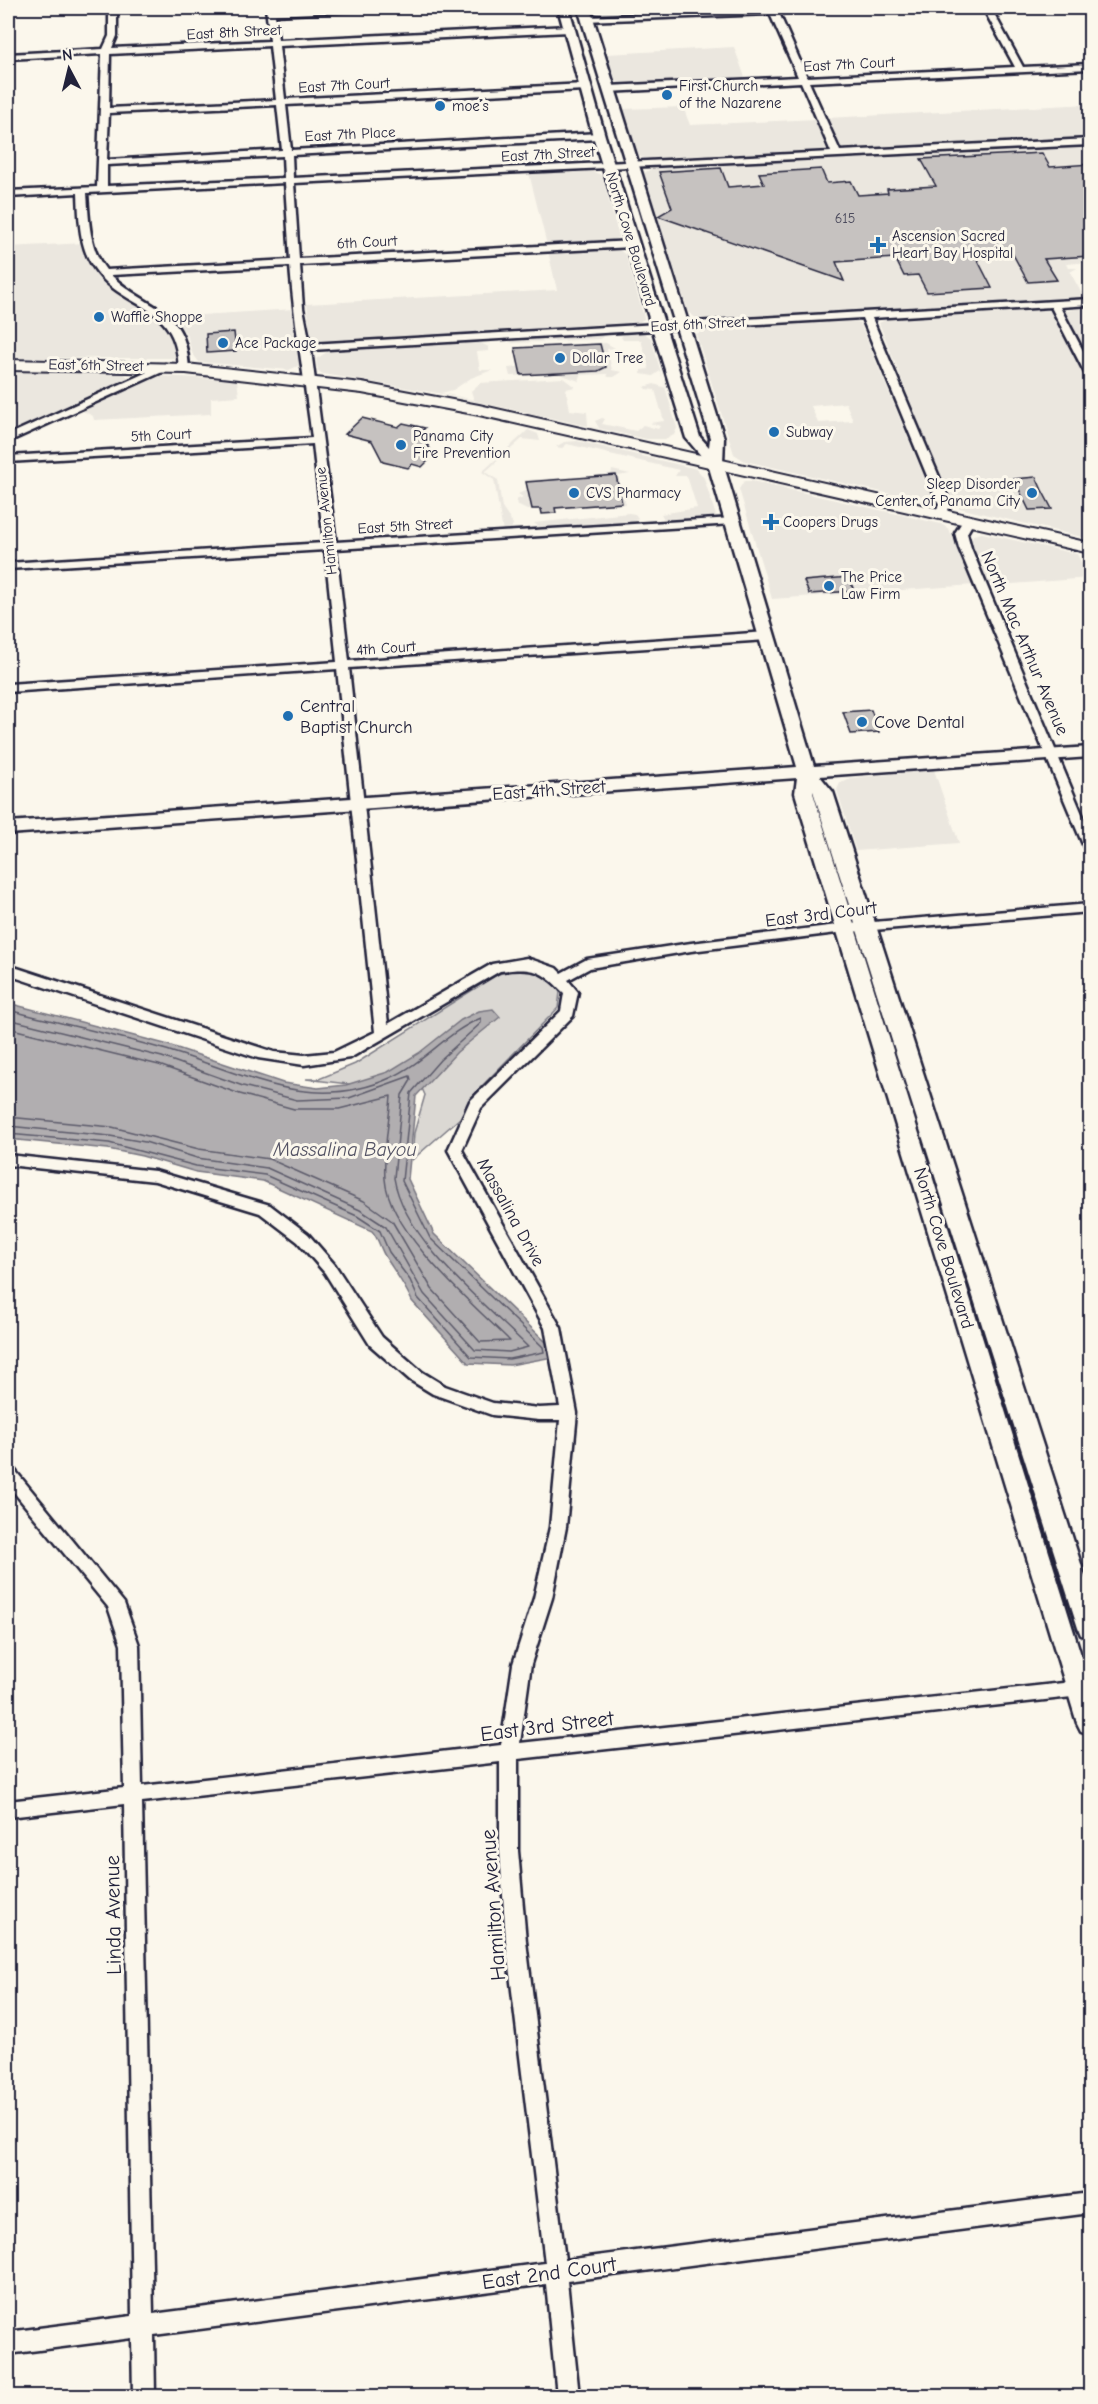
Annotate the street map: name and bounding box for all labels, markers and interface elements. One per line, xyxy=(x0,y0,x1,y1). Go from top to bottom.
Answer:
street label: East 8th Street xyxy=(186,20,283,43)
north arrow xyxy=(39,39,99,99)
text: N xyxy=(61,46,74,65)
street label: East 7th Court xyxy=(803,53,896,75)
street label: East 7th Court xyxy=(298,74,391,96)
place label: First Church of the Nazarene xyxy=(679,77,782,112)
marker: First Church of the Nazarene xyxy=(660,88,674,102)
place label: moe´s xyxy=(452,97,489,115)
marker: moe´s xyxy=(433,99,447,113)
street label: East 7th Place xyxy=(304,123,396,145)
street label: East 7th Street xyxy=(500,143,596,165)
street label: North Cove Boulevard xyxy=(602,170,660,308)
house number: 615 xyxy=(835,210,855,227)
place label: Ascension Sacred Heart Bay Hospital xyxy=(892,227,1013,262)
street label: 6th Court xyxy=(336,231,398,253)
marker: Ascension Sacred Heart Bay Hospital xyxy=(869,236,887,254)
place label: Waffle Shoppe xyxy=(111,308,203,326)
marker: Waffle Shoppe xyxy=(92,310,106,324)
street label: East 6th Street xyxy=(650,312,747,335)
place label: Ace Package xyxy=(235,334,317,352)
marker: Ace Package xyxy=(216,336,230,350)
place label: Dollar Tree xyxy=(572,349,644,367)
marker: Dollar Tree xyxy=(553,351,567,365)
street label: East 6th Street xyxy=(48,355,145,375)
place label: Subway xyxy=(786,423,833,441)
street label: 5th Court xyxy=(130,424,192,446)
marker: Subway xyxy=(767,425,781,439)
place label: Panama City Fire Prevention xyxy=(413,427,511,462)
marker: Panama City Fire Prevention xyxy=(394,438,408,452)
street label: Hamilton Avenue xyxy=(311,466,341,576)
place label: Sleep Disorder Center of Panama City xyxy=(875,475,1020,510)
place label: CVS Pharmacy xyxy=(586,484,681,502)
marker: CVS Pharmacy xyxy=(567,486,581,500)
marker: Sleep Disorder Center of Panama City xyxy=(1025,486,1039,500)
place label: Coopers Drugs xyxy=(783,513,878,531)
street label: East 5th Street xyxy=(357,514,454,537)
marker: Coopers Drugs xyxy=(764,515,778,529)
street label: North Mac Arthur Avenue xyxy=(976,548,1073,738)
place label: The Price Law Firm xyxy=(841,568,902,603)
marker: The Price Law Firm xyxy=(822,579,836,593)
street label: 4th Court xyxy=(356,637,417,659)
place label: Central Baptist Church xyxy=(300,696,413,738)
marker: Central Baptist Church xyxy=(281,709,295,723)
place label: Cove Dental xyxy=(874,712,965,733)
marker: Cove Dental xyxy=(855,715,869,729)
street label: East 4th Street xyxy=(492,776,607,805)
street label: East 3rd Court xyxy=(764,897,879,932)
water label: Massalina Bayou xyxy=(272,1138,417,1161)
street label: Massalina Drive xyxy=(472,1154,549,1270)
street label: North Cove Boulevard xyxy=(909,1165,978,1331)
street label: East 3rd Street xyxy=(479,1706,616,1746)
street label: Hamilton Avenue xyxy=(476,1828,510,1982)
street label: Linda Avenue xyxy=(100,1855,126,1975)
street label: East 2nd Court xyxy=(480,2252,619,2294)

